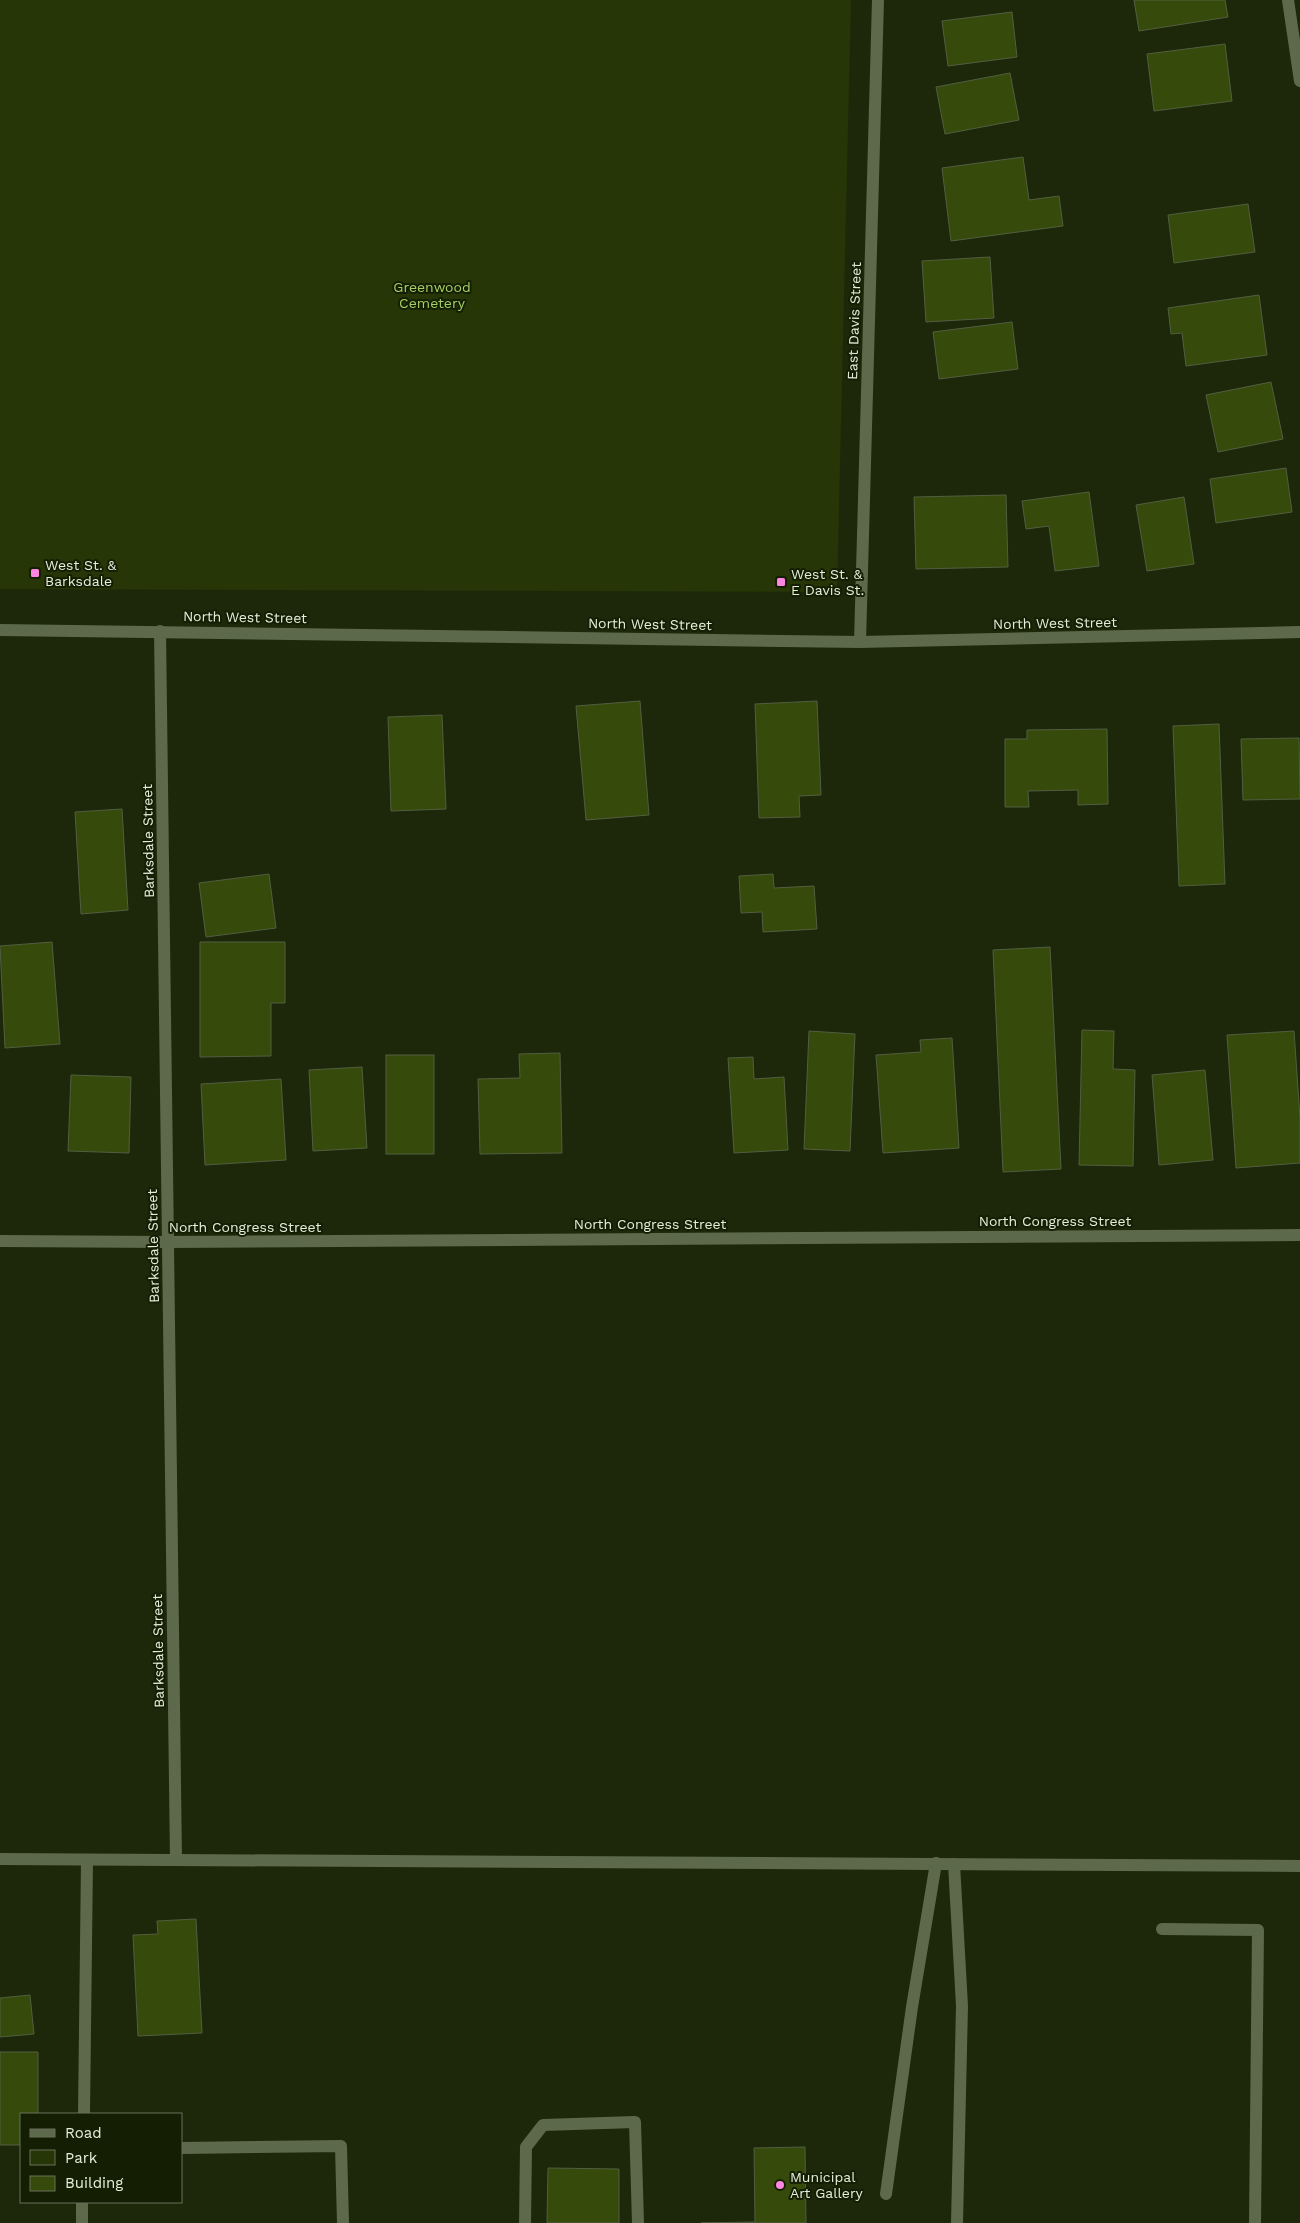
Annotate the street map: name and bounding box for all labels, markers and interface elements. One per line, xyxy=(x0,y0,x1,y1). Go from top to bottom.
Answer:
street label: East Davis Street xyxy=(844,262,864,380)
park label: Greenwood Cemetery xyxy=(393,279,471,311)
place label: West St. & Barksdale xyxy=(45,557,116,589)
place label: West St. & E Davis St. xyxy=(791,566,864,598)
marker: West St. & Barksdale xyxy=(29,567,41,579)
marker: West St. & E Davis St. xyxy=(775,576,787,588)
street label: North West Street xyxy=(183,608,307,626)
street label: North West Street xyxy=(993,614,1117,632)
street label: North West Street xyxy=(588,615,712,633)
street label: Barksdale Street xyxy=(139,784,157,898)
street label: Barksdale Street xyxy=(144,1189,162,1303)
street label: North Congress Street xyxy=(979,1213,1131,1229)
street label: North Congress Street xyxy=(574,1216,726,1232)
street label: North Congress Street xyxy=(169,1219,321,1235)
street label: Barksdale Street xyxy=(149,1594,167,1708)
legend xyxy=(20,2113,182,2203)
text: Road xyxy=(65,2124,102,2142)
text: Park xyxy=(65,2149,98,2167)
place label: Municipal Art Gallery xyxy=(790,2169,864,2201)
text: Building xyxy=(65,2174,123,2192)
marker: Municipal Art Gallery xyxy=(774,2179,786,2191)

